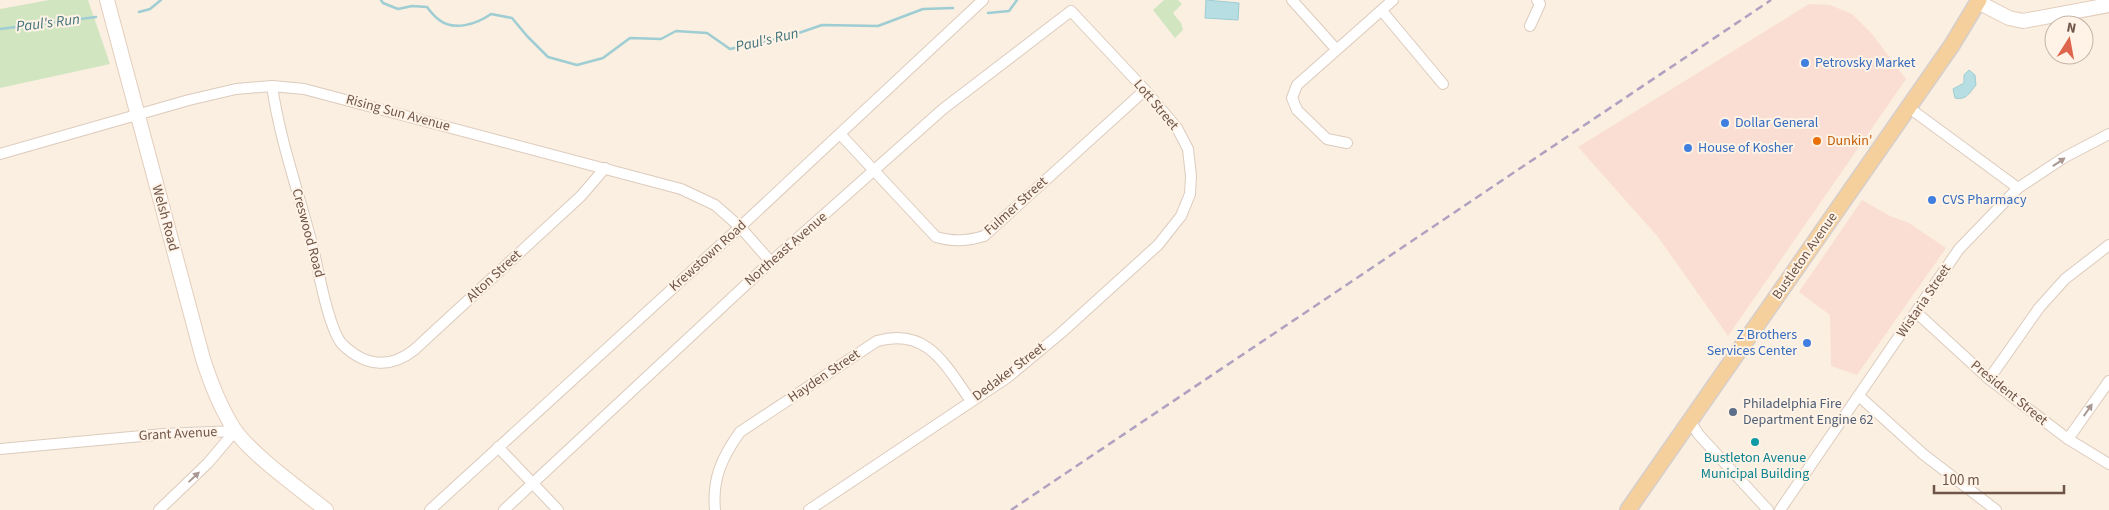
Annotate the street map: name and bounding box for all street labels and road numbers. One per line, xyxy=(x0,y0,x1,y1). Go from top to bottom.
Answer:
street label: Lott Street xyxy=(1129,75,1183,135)
street label: Rising Sun Avenue xyxy=(344,90,452,137)
street label: Fulmer Street xyxy=(980,172,1052,240)
street label: Welsh Road xyxy=(147,183,183,253)
street label: Creswood Road xyxy=(287,186,329,280)
street label: Northeast Avenue xyxy=(740,207,832,291)
street label: Bustleton Avenue xyxy=(1767,208,1843,304)
street label: Krewstown Road xyxy=(665,216,751,296)
street label: Alton Street xyxy=(462,245,526,307)
street label: Wistaria Street xyxy=(1892,260,1956,342)
street label: Dedaker Street xyxy=(968,338,1050,406)
street label: Hayden Street xyxy=(784,344,864,407)
street label: President Street xyxy=(1966,356,2052,430)
street label: Grant Avenue xyxy=(138,422,218,446)

